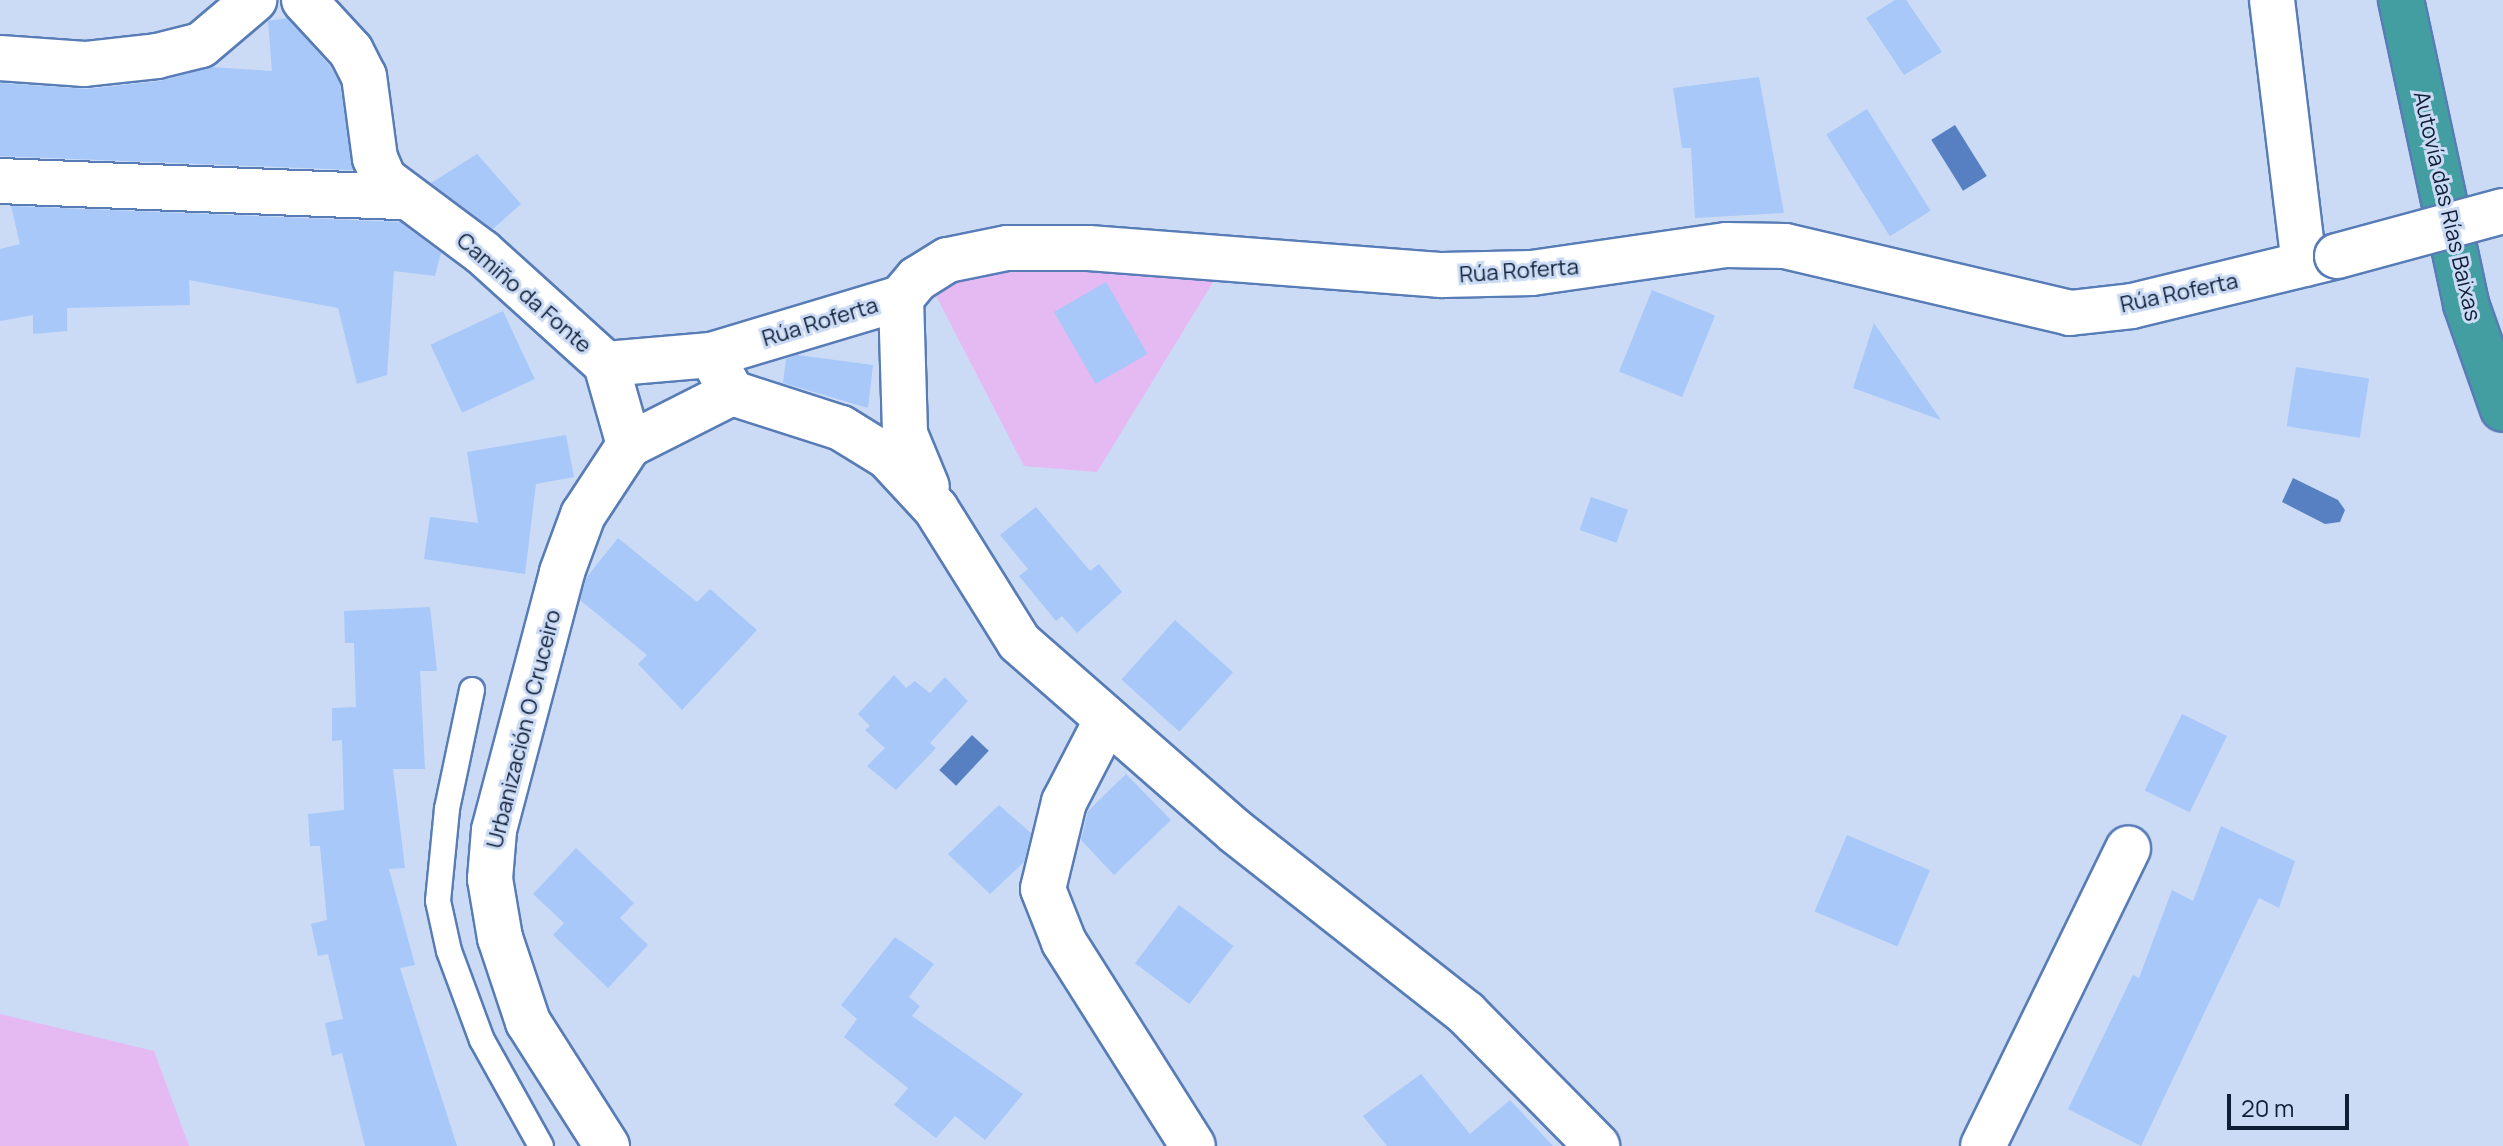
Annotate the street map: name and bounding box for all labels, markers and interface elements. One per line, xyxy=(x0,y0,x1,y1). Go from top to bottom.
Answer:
street label: Autovía das Rías Baixas xyxy=(2408,89,2486,323)
street label: Camiño da Fonte xyxy=(451,227,597,359)
street label: Rúa Roferta xyxy=(1458,254,1580,288)
street label: Rúa Roferta xyxy=(2118,268,2240,318)
street label: Rúa Roferta xyxy=(759,292,881,352)
street label: Urbanización O Cruceiro xyxy=(482,607,566,851)
scale bar xyxy=(2231,1078,2353,1128)
text: 20 m xyxy=(2241,1091,2294,1124)

